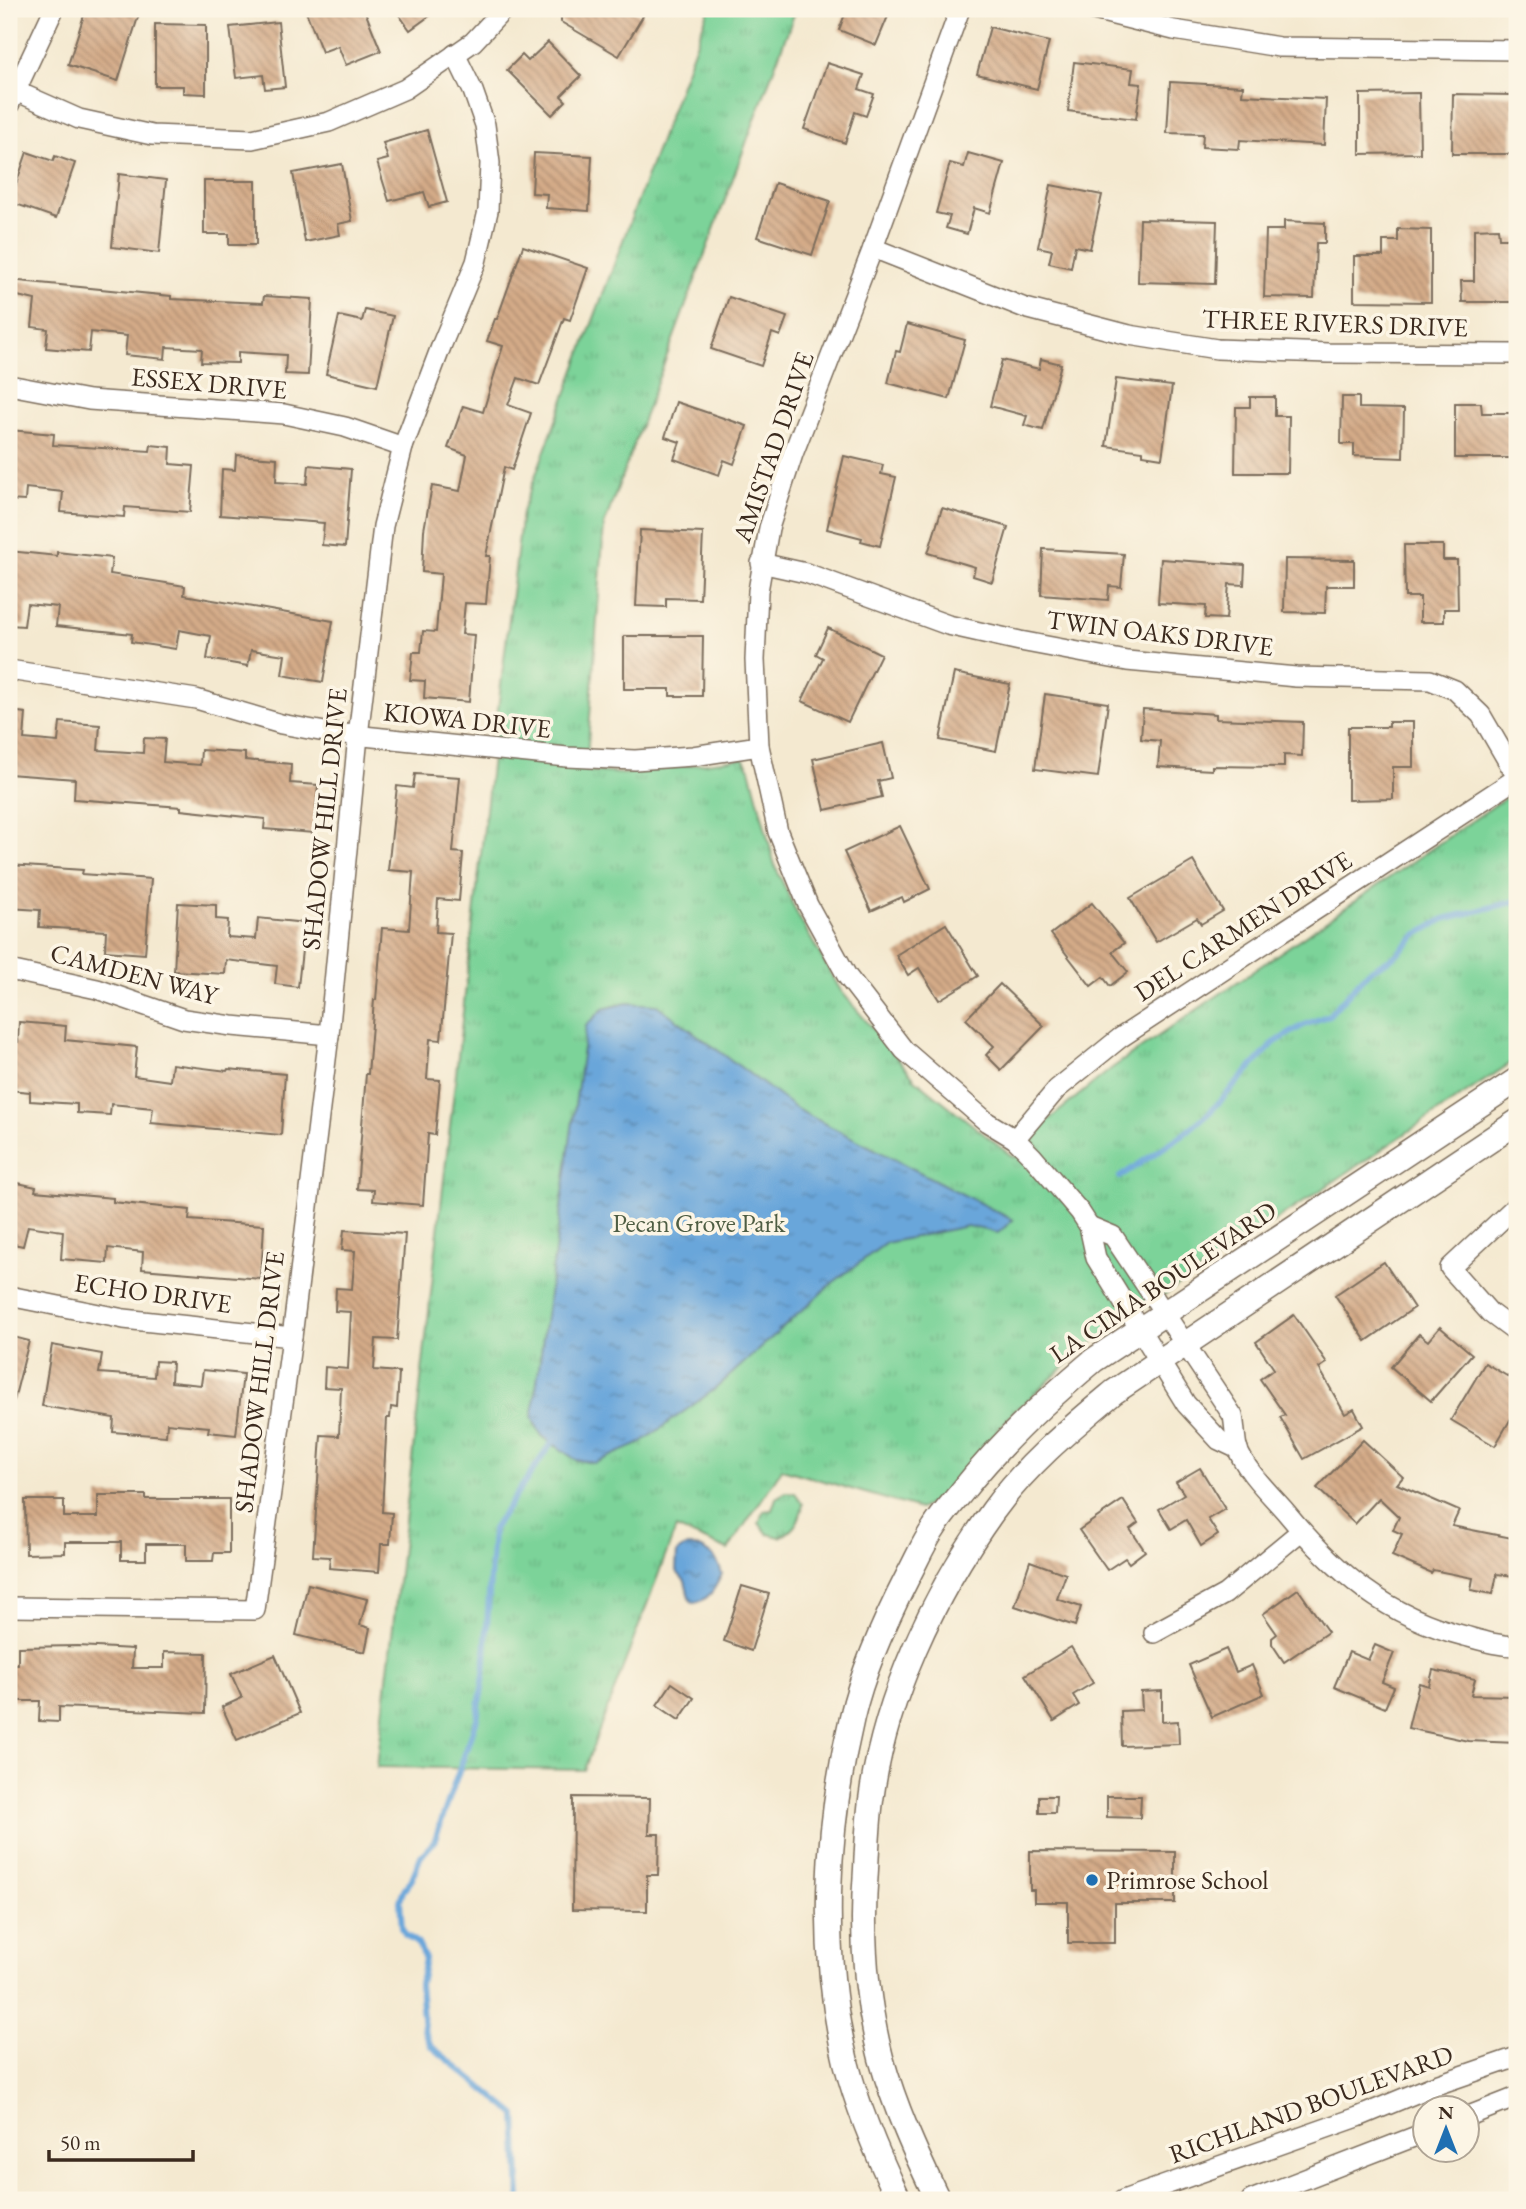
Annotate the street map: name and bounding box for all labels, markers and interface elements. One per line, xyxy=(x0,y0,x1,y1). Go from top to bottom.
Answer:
street label: THREE RIVERS DRIVE xyxy=(1201,301,1469,345)
street label: AMISTAD DRIVE xyxy=(724,347,822,548)
street label: ESSEX DRIVE xyxy=(130,359,289,407)
street label: TWIN OAKS DRIVE xyxy=(1045,602,1276,664)
street label: SHADOW HILL DRIVE xyxy=(293,686,355,952)
street label: KIOWA DRIVE xyxy=(382,694,553,746)
street label: DEL CARMEN DRIVE xyxy=(1128,843,1358,1009)
street label: CAMDEN WAY xyxy=(47,935,223,1013)
street label: LA CIMA BOULEVARD xyxy=(1043,1193,1283,1371)
park label: Pecan Grove Park xyxy=(613,1206,786,1240)
street label: SHADOW HILL DRIVE xyxy=(226,1249,292,1515)
street label: ECHO DRIVE xyxy=(72,1265,234,1321)
place label: Primrose School xyxy=(1106,1863,1269,1897)
marker: Primrose School xyxy=(1084,1872,1100,1888)
street label: RICHLAND BOULEVARD xyxy=(1165,2038,1457,2170)
north arrow xyxy=(1410,2094,1480,2164)
scale bar xyxy=(49,2118,192,2162)
text: 50 m xyxy=(60,2129,101,2156)

